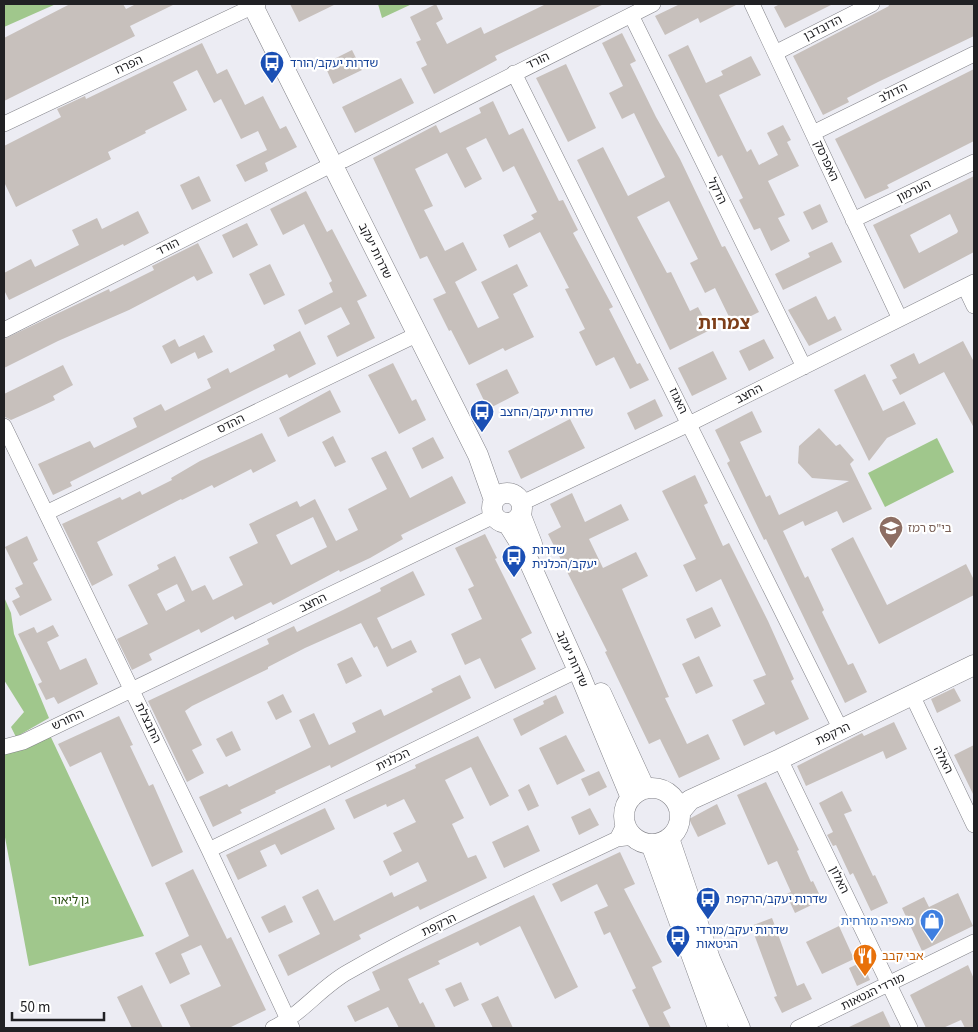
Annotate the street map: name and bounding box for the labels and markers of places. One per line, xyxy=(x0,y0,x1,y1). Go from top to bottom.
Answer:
bus stop icon: שדרות יעקב/הורד xyxy=(259,50,285,84)
place label: שדרות יעקב/הורד xyxy=(290,55,378,72)
bus stop icon: שדרות יעקב/החצב xyxy=(469,399,495,433)
place label: שדרות יעקב/החצב xyxy=(500,404,593,421)
school or university icon: בי"ס רמז xyxy=(878,515,904,549)
place label: בי"ס רמז xyxy=(908,520,952,537)
place label: שדרות יעקב/הכלנית xyxy=(532,542,597,573)
bus stop icon: שדרות יעקב/הכלנית xyxy=(501,544,527,578)
bus stop icon: שדרות יעקב/הרקפת xyxy=(695,886,721,920)
place label: שדרות יעקב/הרקפת xyxy=(726,891,827,908)
shop icon: מאפיה מזרחית xyxy=(919,908,945,942)
place label: מאפיה מזרחית xyxy=(841,913,914,930)
place label: שדרות יעקב/מורדי הגיטאות xyxy=(696,922,788,953)
bus stop icon: שדרות יעקב/מורדי הגיטאות xyxy=(665,924,691,958)
restaurant icon: אבי קבב xyxy=(852,943,878,977)
place label: אבי קבב xyxy=(882,948,924,965)

